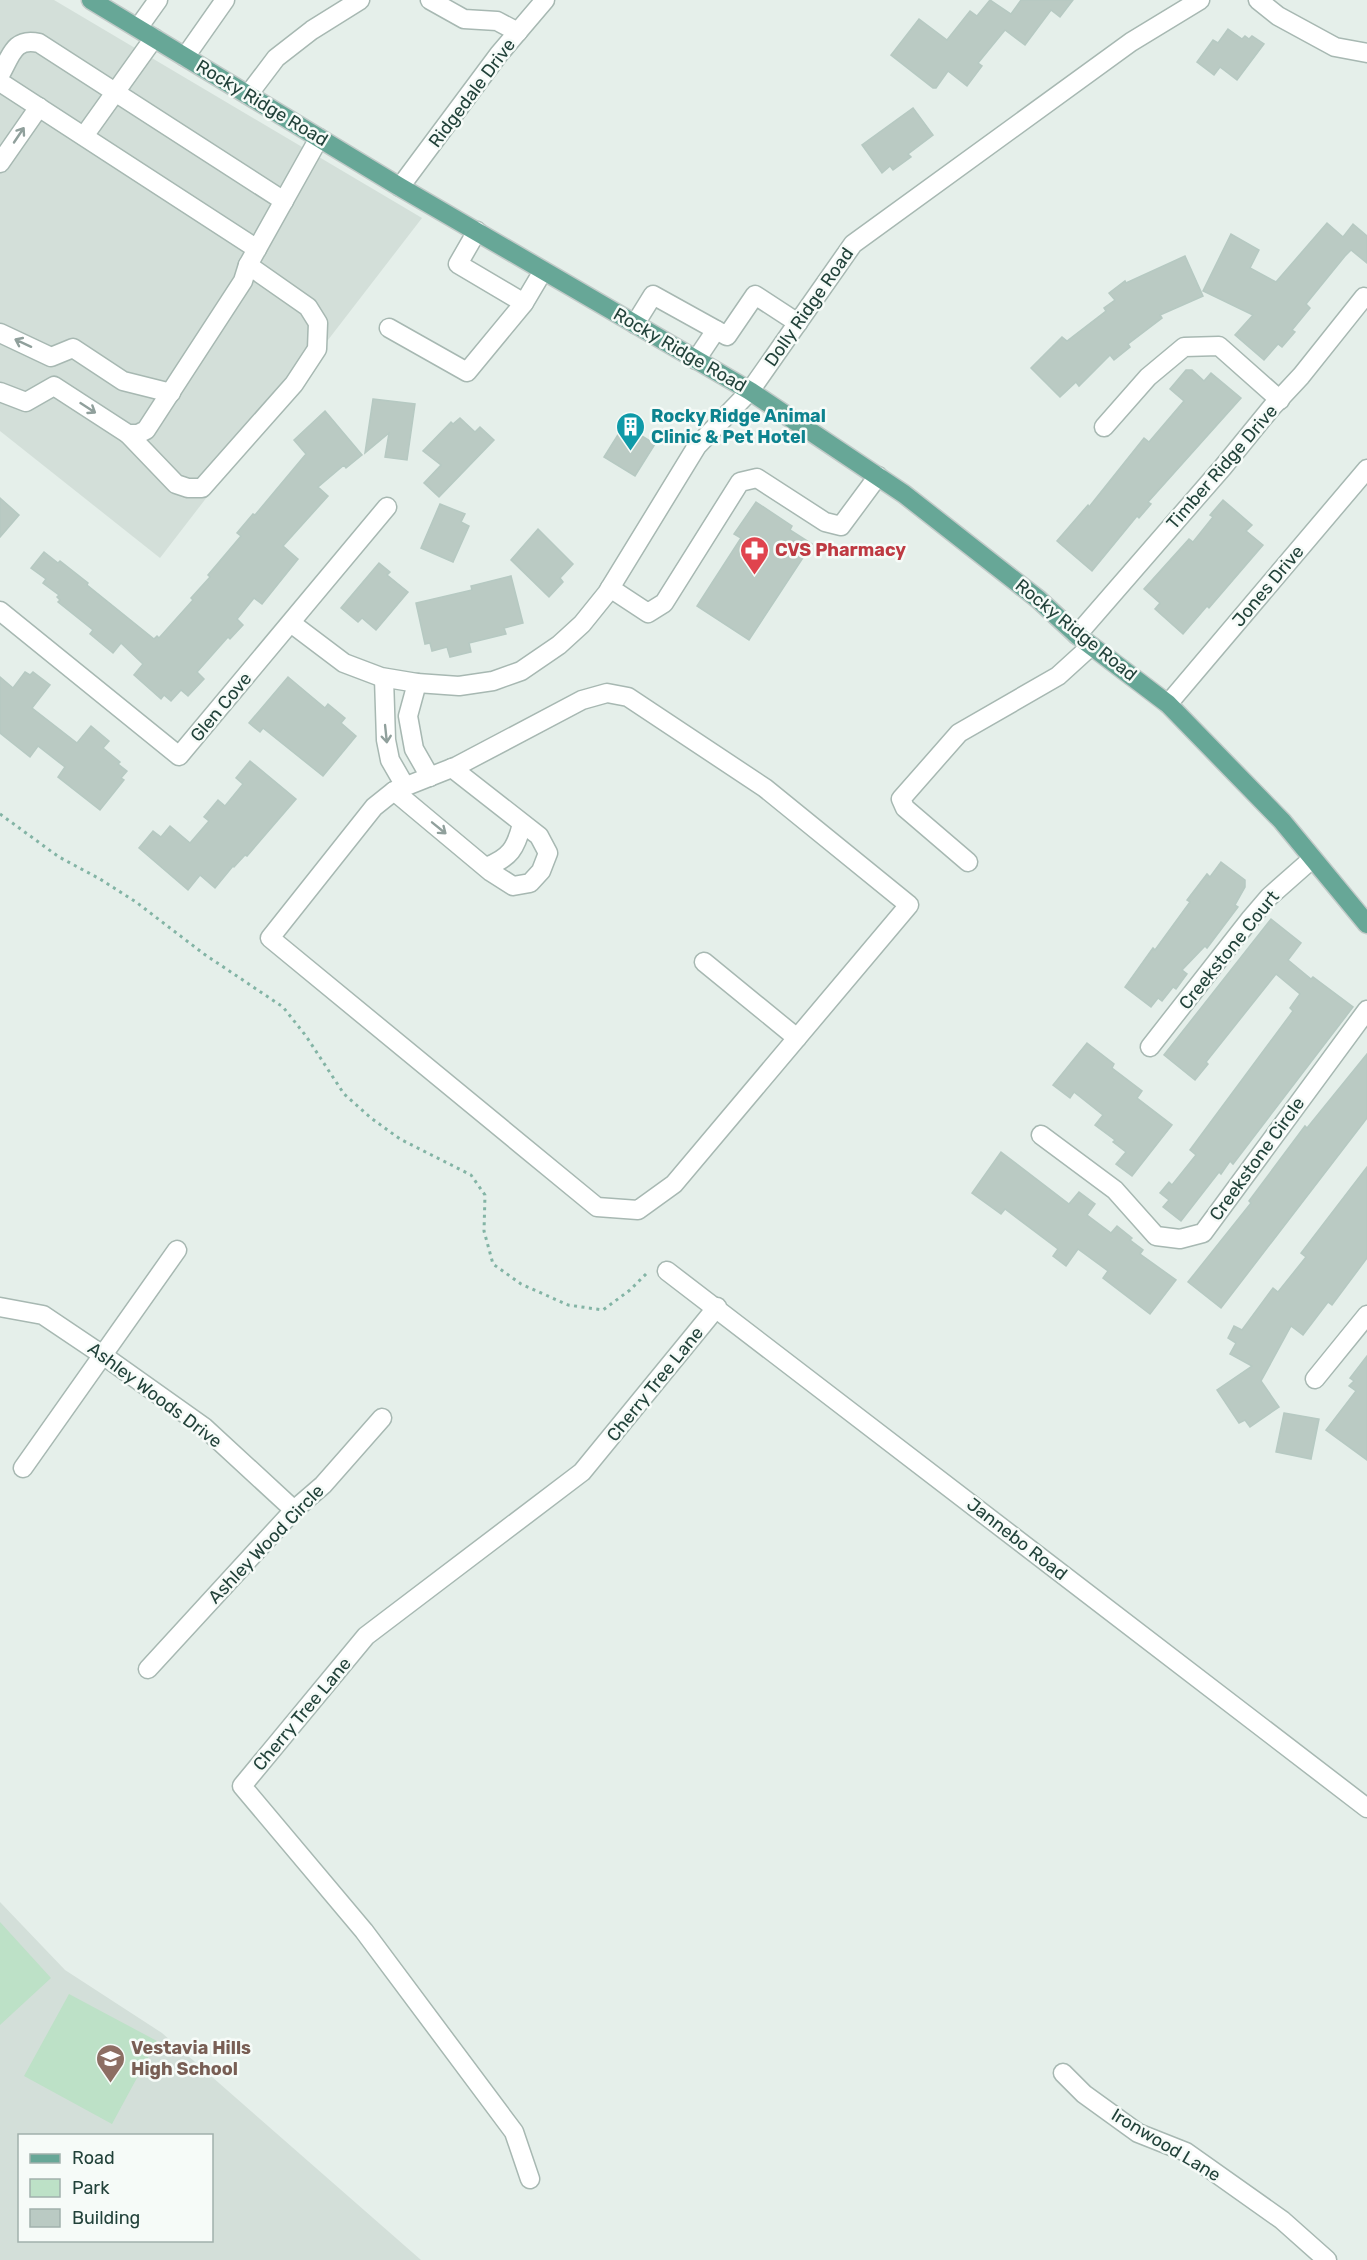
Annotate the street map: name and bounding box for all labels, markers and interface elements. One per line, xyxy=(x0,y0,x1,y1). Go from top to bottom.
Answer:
street label: Ridgedale Drive xyxy=(424,34,520,152)
street label: Rocky Ridge Road xyxy=(192,55,332,151)
one-way arrow xyxy=(13,127,25,143)
street label: Dolly Ridge Road xyxy=(760,243,858,371)
street label: Rocky Ridge Road xyxy=(610,303,750,397)
one-way arrow xyxy=(15,337,33,349)
street label: Timber Ridge Drive xyxy=(1162,400,1282,534)
one-way arrow xyxy=(79,401,96,414)
place label: Rocky Ridge Animal Clinic & Pet Hotel xyxy=(651,405,826,448)
building icon: Rocky Ridge Animal Clinic & Pet Hotel xyxy=(614,410,646,452)
pharmacy icon: CVS Pharmacy xyxy=(738,534,770,576)
place label: CVS Pharmacy xyxy=(775,539,906,561)
street label: Jones Drive xyxy=(1228,541,1308,631)
street label: Rocky Ridge Road xyxy=(1011,574,1141,686)
street label: Glen Cove xyxy=(186,668,256,746)
one-way arrow xyxy=(381,724,392,743)
one-way arrow xyxy=(431,821,446,835)
street label: Creekstone Court xyxy=(1174,886,1284,1014)
street label: Creekstone Circle xyxy=(1205,1093,1309,1225)
street label: Cherry Tree Lane xyxy=(602,1322,708,1446)
street label: Ashley Woods Drive xyxy=(84,1337,226,1453)
street label: Ashley Wood Circle xyxy=(204,1480,328,1608)
street label: Jannebo Road xyxy=(962,1493,1072,1585)
street label: Cherry Tree Lane xyxy=(248,1653,356,1775)
place label: Vestavia Hills High School xyxy=(131,2037,251,2080)
school or university icon: Vestavia Hills High School xyxy=(94,2042,126,2084)
street label: Ironwood Lane xyxy=(1107,2104,1225,2186)
legend xyxy=(18,2134,213,2242)
text: Road xyxy=(72,2147,115,2169)
text: Park xyxy=(72,2177,110,2199)
text: Building xyxy=(72,2207,140,2229)

